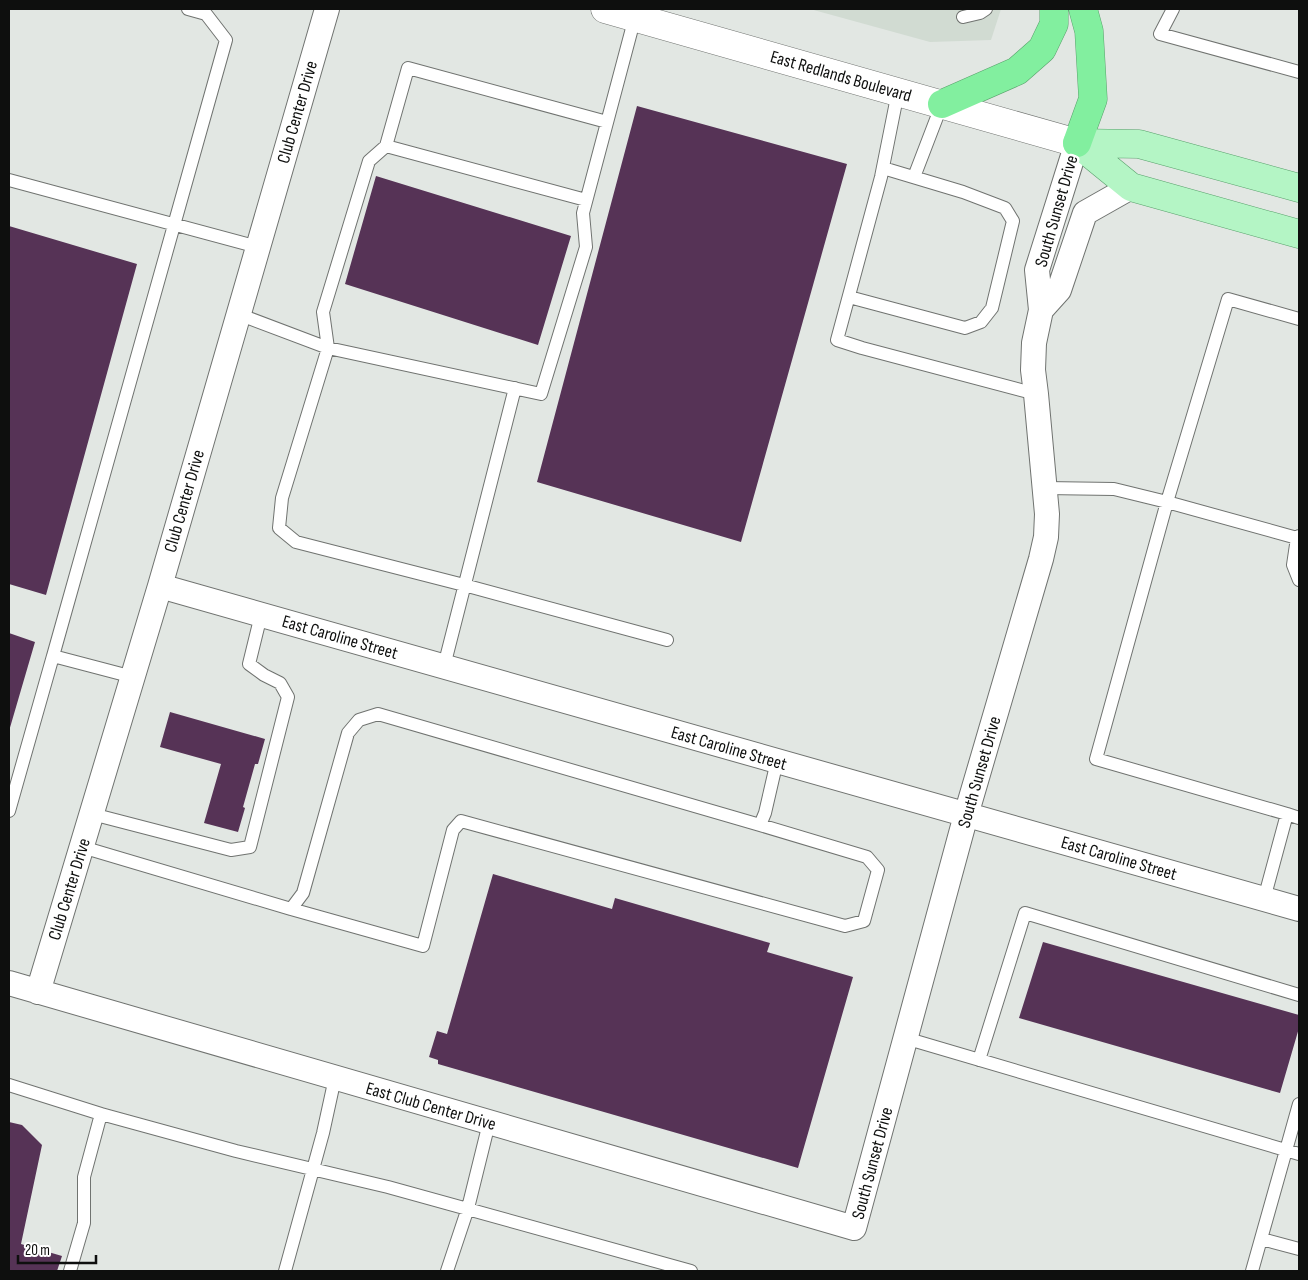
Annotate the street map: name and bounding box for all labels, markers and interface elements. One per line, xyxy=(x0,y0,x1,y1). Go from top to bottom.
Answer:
street label: East Redlands Boulevard xyxy=(768,46,914,107)
street label: Club Center Drive xyxy=(273,58,322,166)
street label: South Sunset Drive xyxy=(1031,153,1082,269)
street label: Club Center Drive xyxy=(160,447,209,555)
street label: East Caroline Street xyxy=(280,611,401,664)
street label: South Sunset Drive xyxy=(954,714,1005,830)
street label: East Caroline Street xyxy=(669,722,790,775)
street label: East Caroline Street xyxy=(1059,832,1180,885)
street label: Club Center Drive xyxy=(44,836,95,943)
street label: East Club Center Drive xyxy=(363,1078,498,1135)
street label: South Sunset Drive xyxy=(847,1105,898,1221)
scale bar xyxy=(18,1232,95,1264)
text: 20 m xyxy=(25,1241,50,1260)

